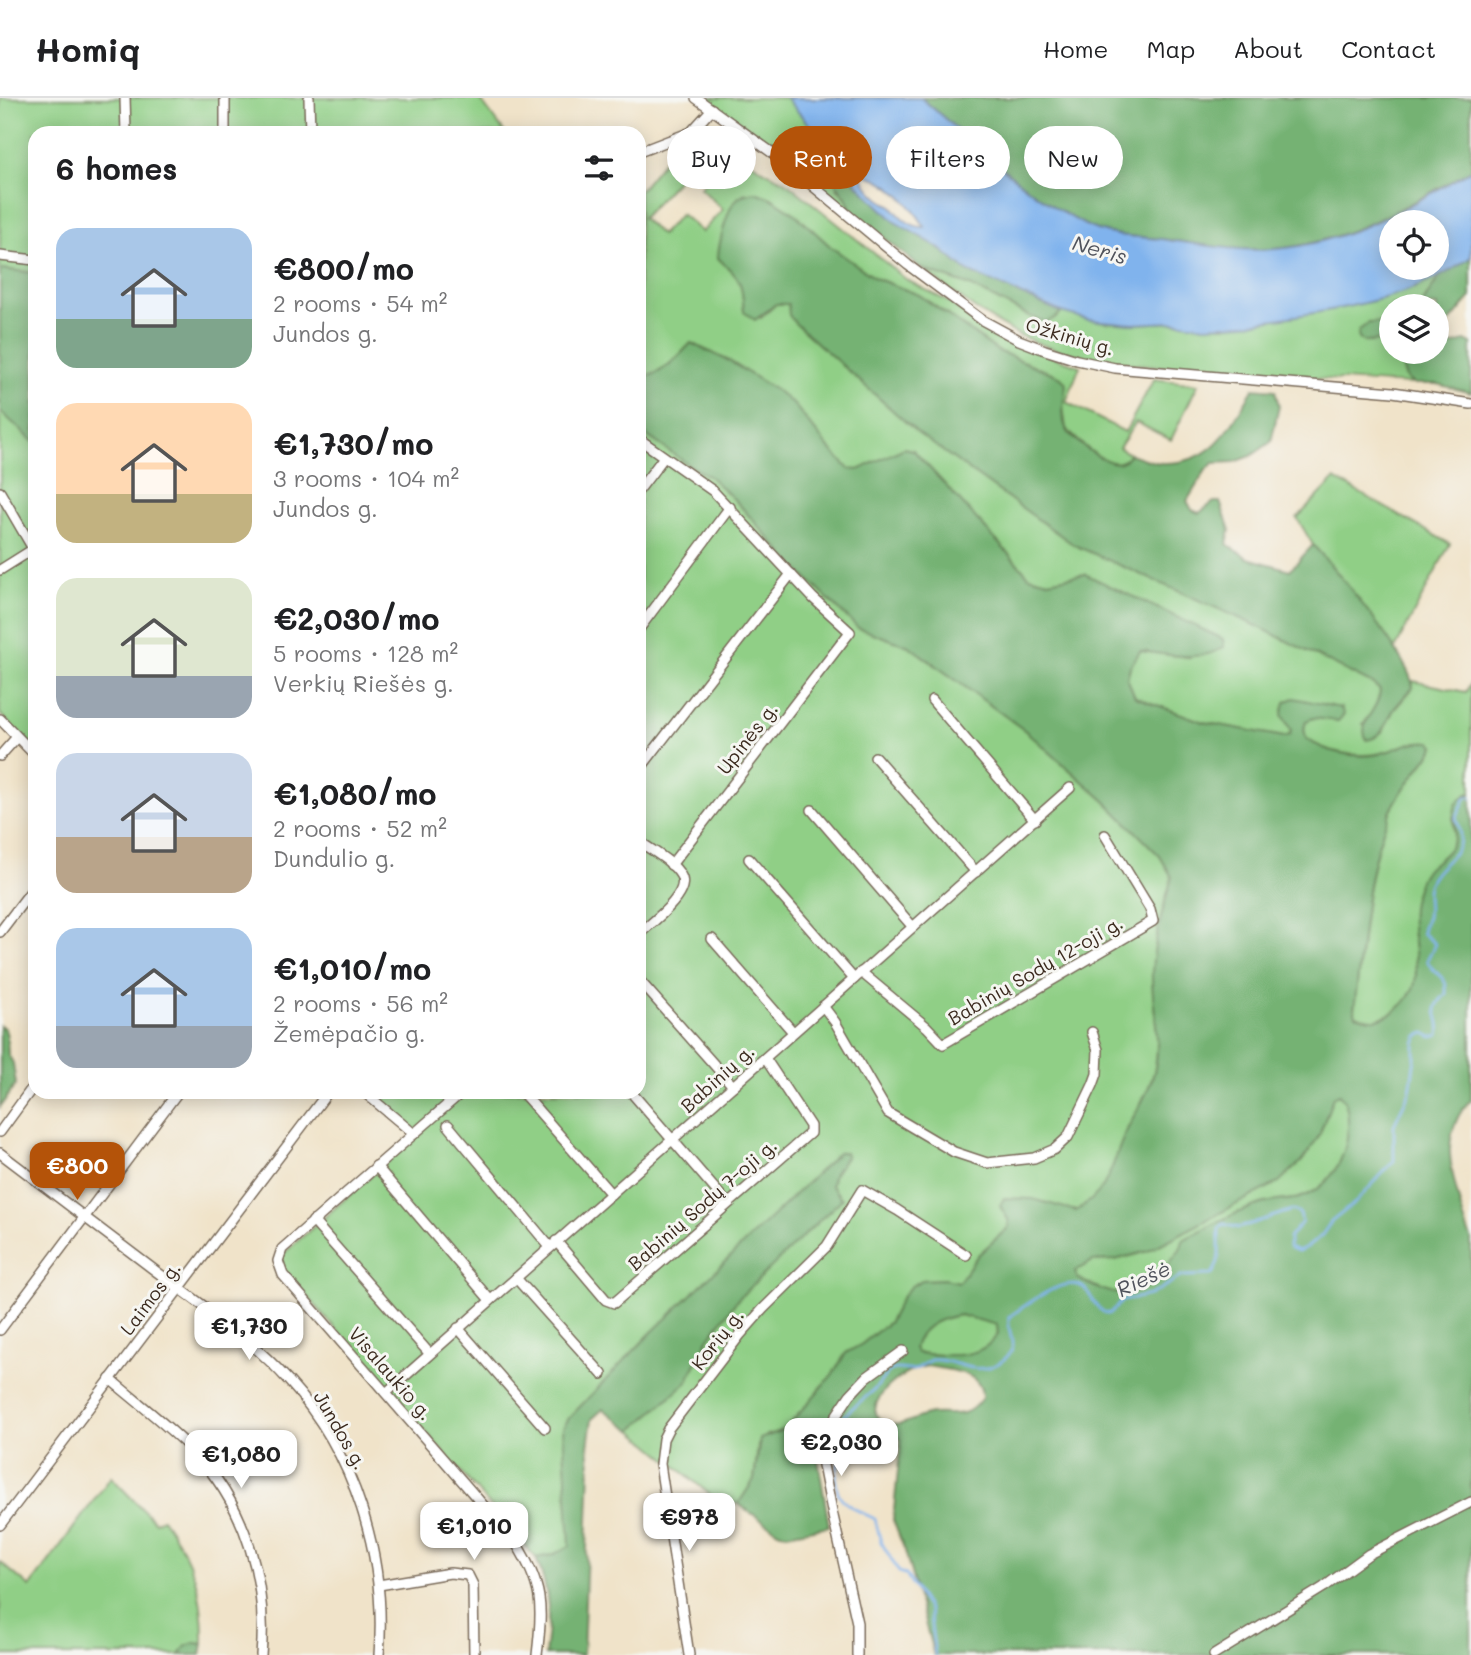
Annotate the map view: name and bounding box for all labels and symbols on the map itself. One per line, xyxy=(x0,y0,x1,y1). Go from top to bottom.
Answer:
water label: Neris xyxy=(1070,228,1130,270)
street label: Ožkinių g. xyxy=(1023,311,1117,361)
street label: Upinės g. xyxy=(711,697,783,779)
street label: Babinių Sodų 12-oji g. xyxy=(943,910,1127,1030)
street label: Babinių g. xyxy=(675,1038,759,1118)
street label: Babinių Sodų 7-oji g. xyxy=(622,1132,782,1276)
pin: €800 xyxy=(36,1142,118,1202)
water label: Riešė xyxy=(1112,1254,1174,1302)
street label: Laimos g. xyxy=(114,1256,186,1340)
pin: €1,730 xyxy=(192,1302,306,1362)
street label: Korių g. xyxy=(685,1303,749,1375)
street label: Visalaukio g. xyxy=(344,1321,438,1425)
street label: Jundos g. xyxy=(309,1386,373,1474)
pin: €2,030 xyxy=(784,1418,898,1478)
pin: €1,080 xyxy=(184,1430,298,1490)
pin: €978 xyxy=(648,1494,730,1553)
pin: €1,010 xyxy=(417,1502,531,1562)

